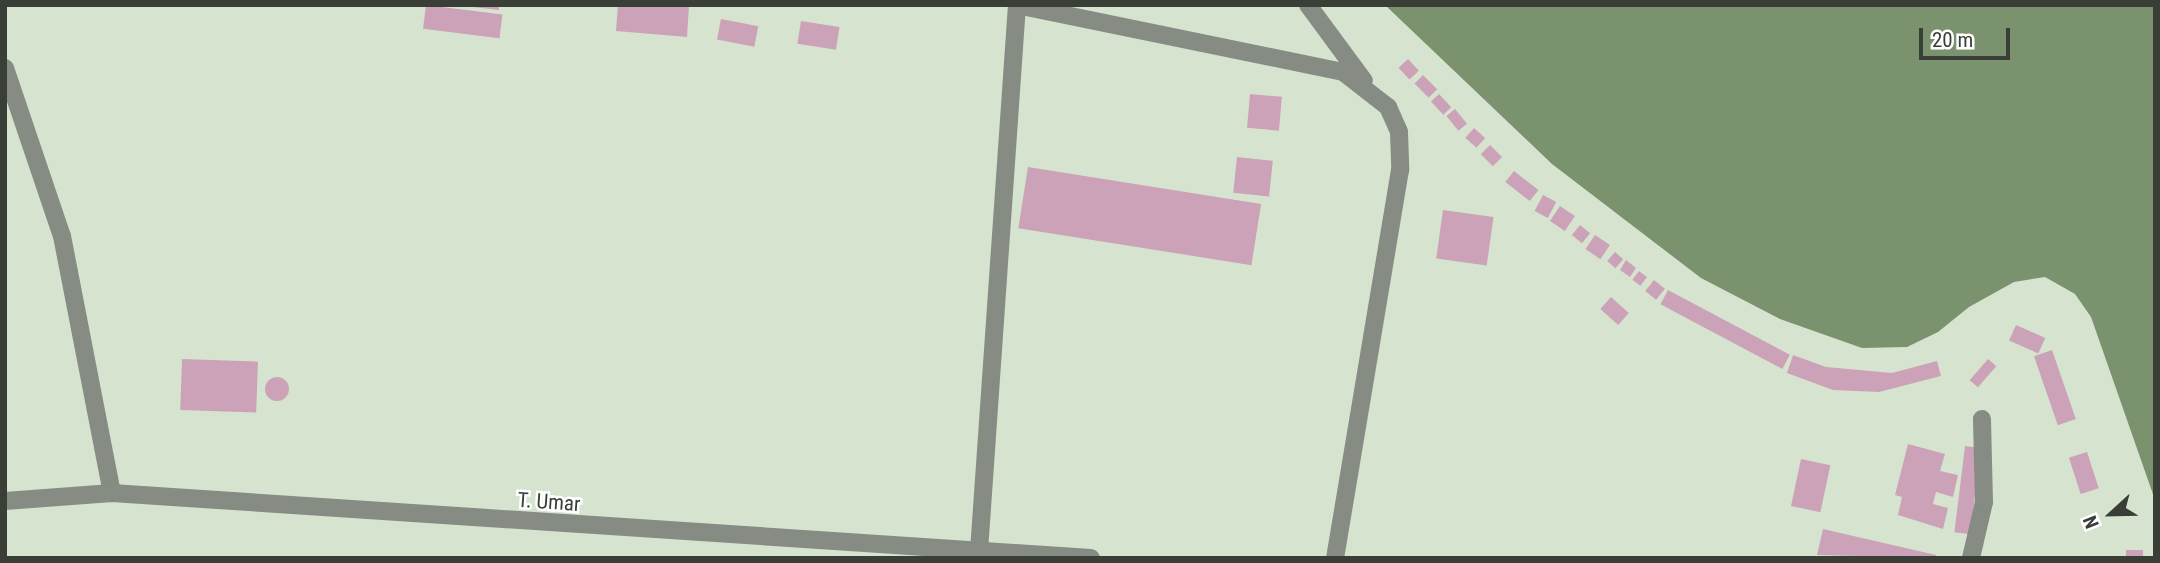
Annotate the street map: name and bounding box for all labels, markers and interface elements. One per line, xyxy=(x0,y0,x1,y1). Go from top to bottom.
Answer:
scale bar xyxy=(1922,14,2013,58)
text: 20 m xyxy=(1932,28,1973,52)
north arrow xyxy=(2076,479,2146,549)
street label: T. Umar xyxy=(517,487,581,517)
text: N xyxy=(2078,512,2104,532)

